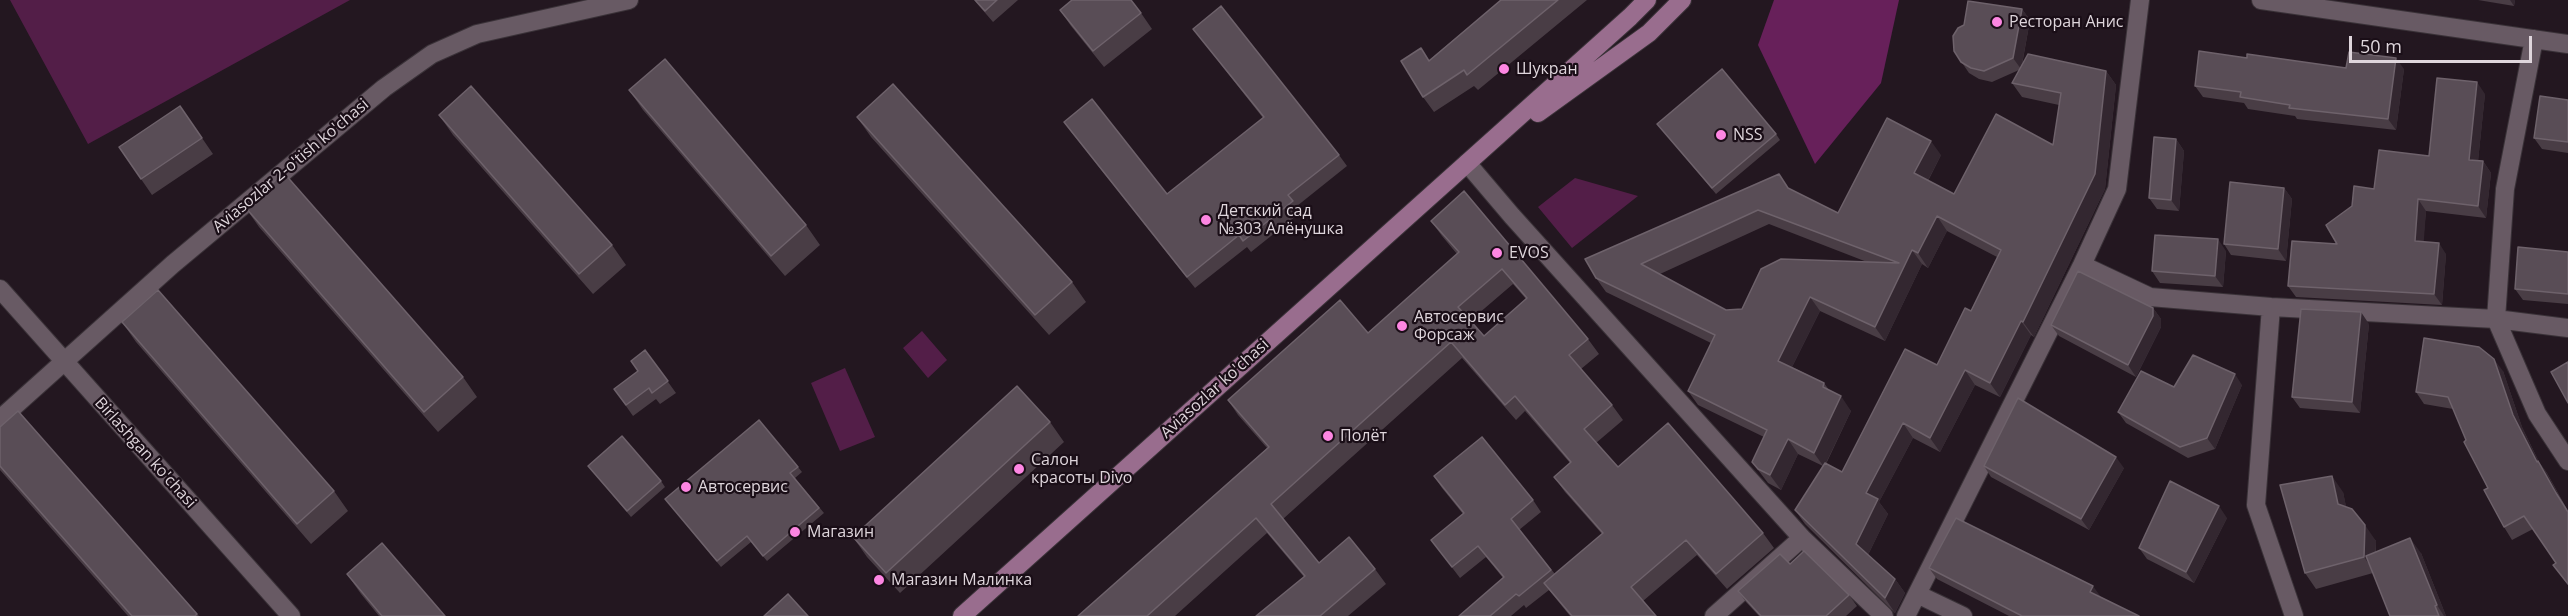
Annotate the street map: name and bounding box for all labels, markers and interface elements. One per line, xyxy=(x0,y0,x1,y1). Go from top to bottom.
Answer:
place label: Ресторан Анис xyxy=(2009,12,2123,32)
marker: Ресторан Анис xyxy=(1990,15,2004,29)
scale bar xyxy=(2352,24,2535,62)
text: 50 m xyxy=(2360,34,2402,58)
place label: Шукран xyxy=(1516,59,1578,79)
marker: Шукран xyxy=(1497,62,1511,76)
street label: Aviasozlar 2-o'tish ko'chasi xyxy=(209,95,373,237)
place label: NSS xyxy=(1733,125,1763,145)
marker: NSS xyxy=(1714,128,1728,142)
place label: Детский сад №303 Алёнушка xyxy=(1218,201,1344,239)
marker: Детский сад №303 Алёнушка xyxy=(1199,213,1213,227)
place label: EVOS xyxy=(1509,243,1549,263)
marker: EVOS xyxy=(1490,246,1504,260)
place label: Автосервис Форсаж xyxy=(1414,307,1504,345)
marker: Автосервис Форсаж xyxy=(1395,319,1409,333)
street label: Aviasozlar ko'chasi xyxy=(1157,335,1273,443)
street label: Birlashgan ko'chasi xyxy=(90,394,200,512)
place label: Полёт xyxy=(1340,426,1387,446)
marker: Полёт xyxy=(1321,429,1335,443)
place label: Салон красоты Divo xyxy=(1031,450,1132,488)
marker: Салон красоты Divo xyxy=(1012,462,1026,476)
place label: Автосервис xyxy=(698,477,788,497)
marker: Автосервис xyxy=(679,480,693,494)
place label: Магазин xyxy=(807,522,874,542)
marker: Магазин xyxy=(788,525,802,539)
place label: Магазин Малинка xyxy=(891,570,1032,590)
marker: Магазин Малинка xyxy=(872,573,886,587)

